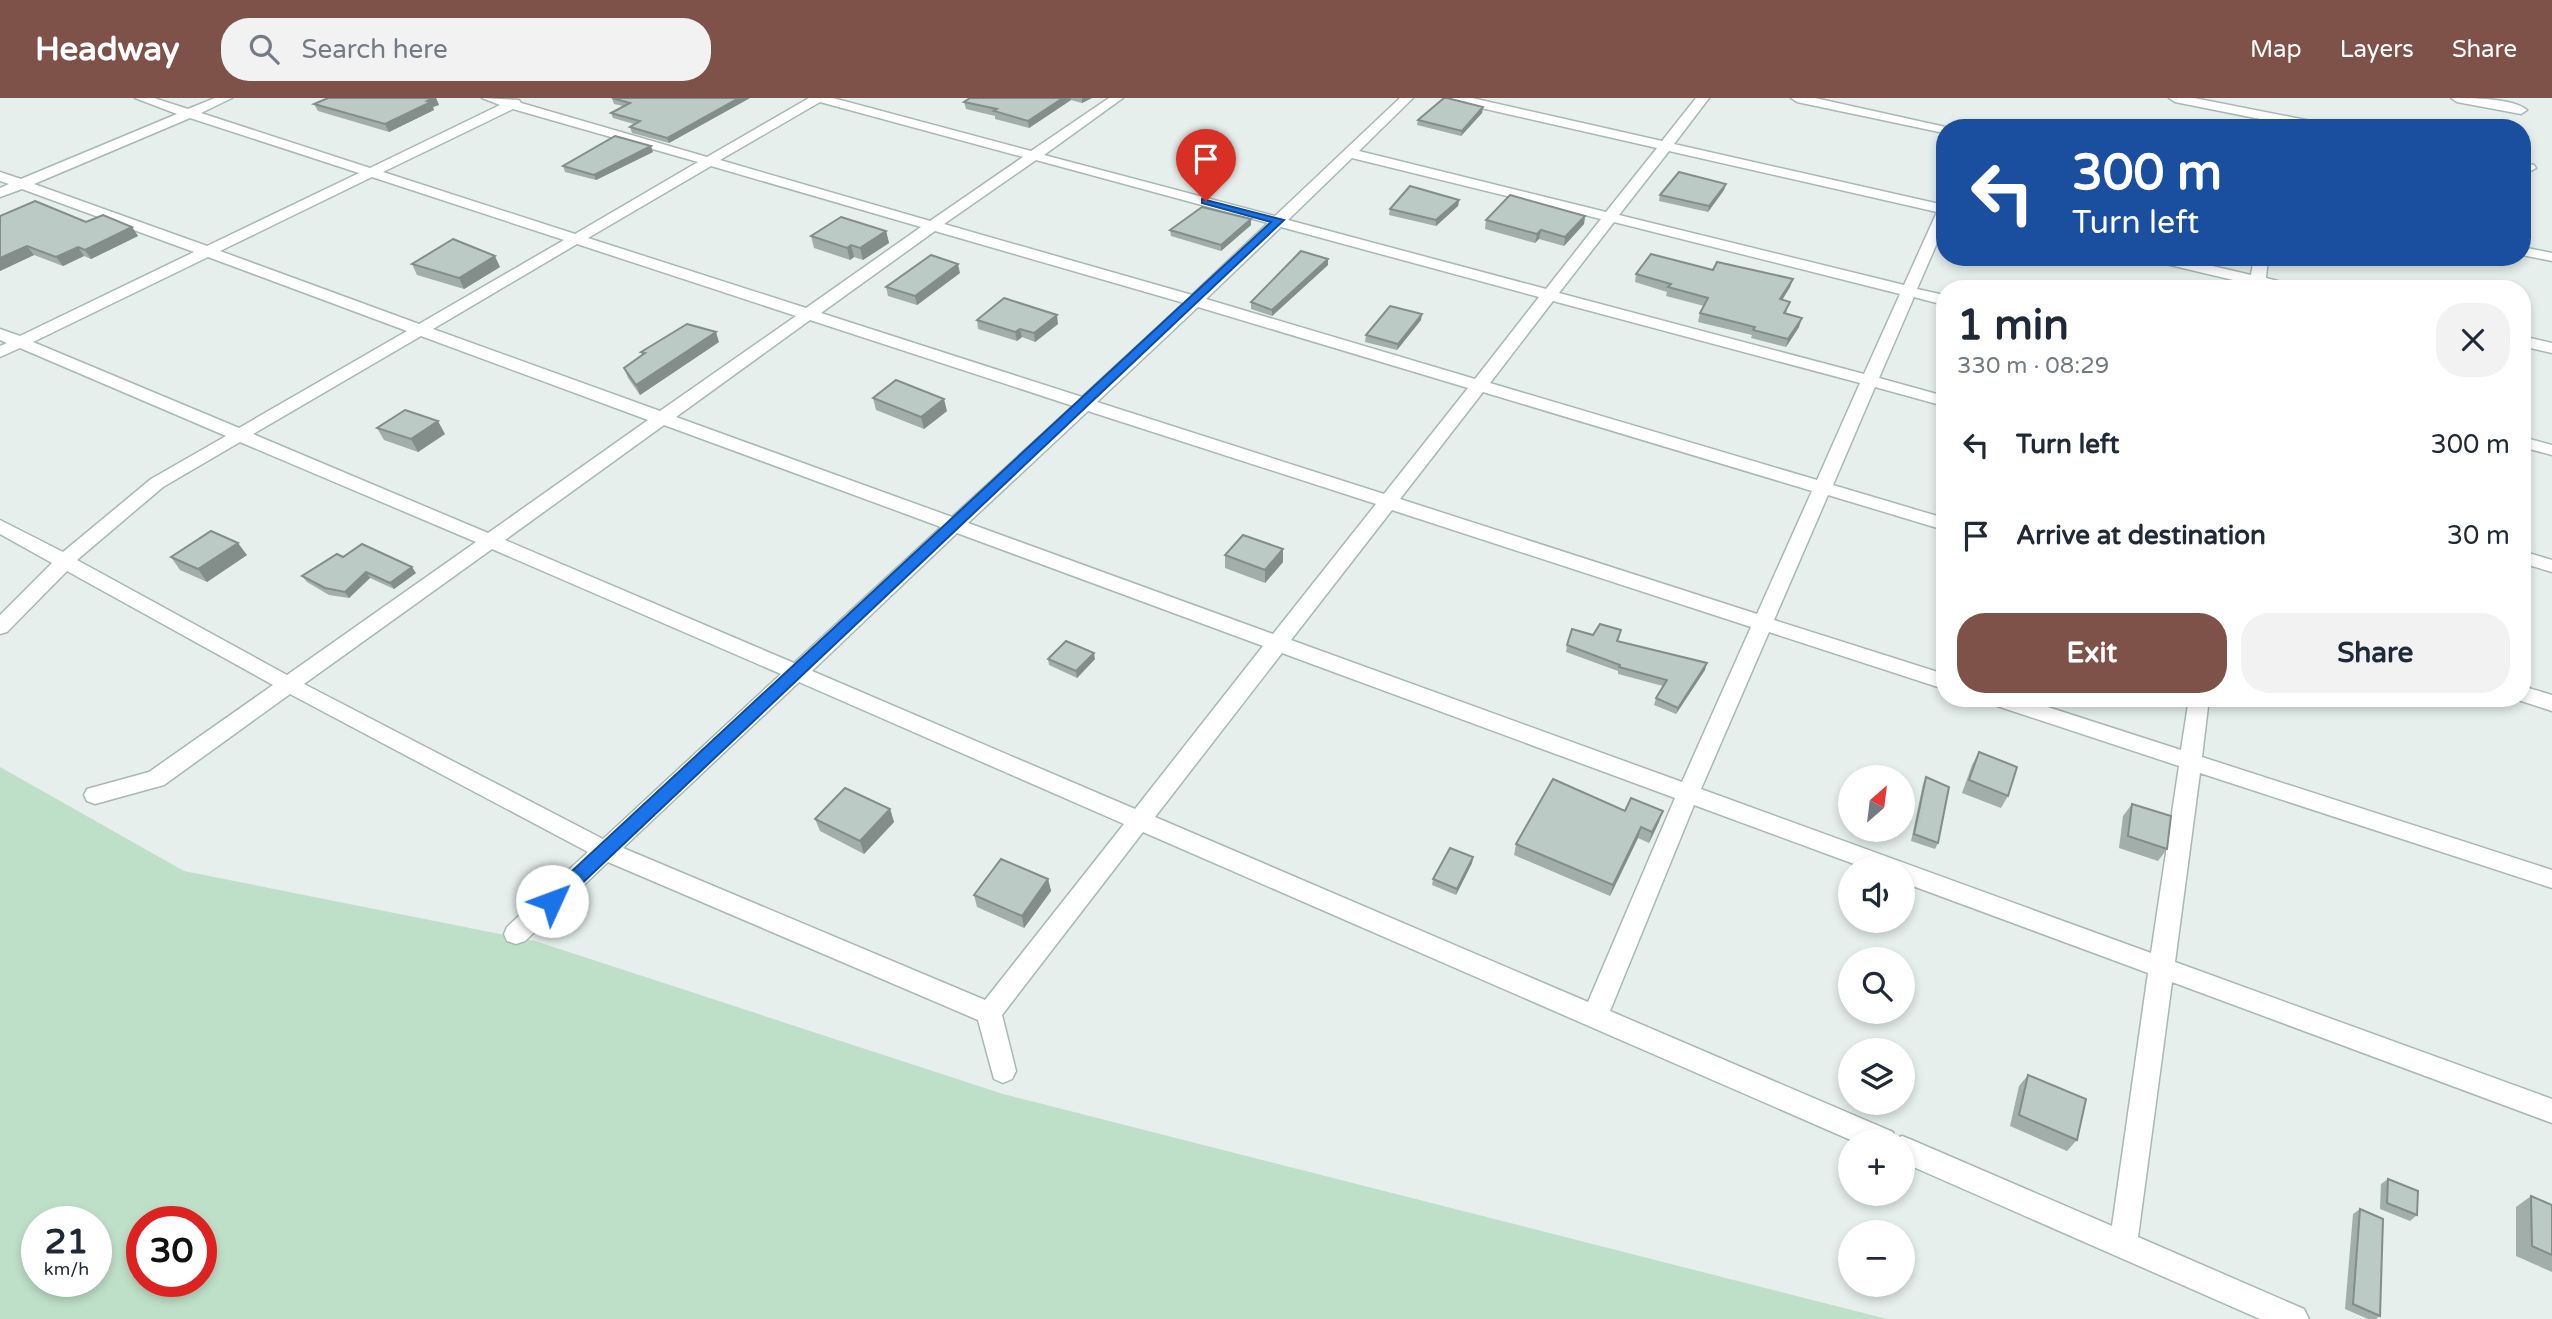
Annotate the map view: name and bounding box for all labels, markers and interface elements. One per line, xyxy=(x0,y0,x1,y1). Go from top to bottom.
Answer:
search box xyxy=(221,18,711,81)
text: Headway xyxy=(35,30,179,69)
icon: search xyxy=(245,30,283,68)
text: Search here xyxy=(301,34,448,65)
text: Map xyxy=(2250,35,2302,64)
text: Layers xyxy=(2340,35,2414,64)
text: Share xyxy=(2452,35,2517,64)
pin xyxy=(1176,129,1236,201)
icon: arrive xyxy=(1187,140,1225,178)
text: 300 m xyxy=(2072,144,2222,203)
icon: left xyxy=(1957,147,2048,238)
text: Turn left xyxy=(2072,204,2199,242)
text: 1 min xyxy=(1957,300,2069,351)
button: close xyxy=(2436,303,2510,377)
text: 330 m · 08:29 xyxy=(1957,352,2109,380)
icon: left xyxy=(1957,426,1995,464)
text: Turn left xyxy=(2016,429,2119,460)
text: 300 m xyxy=(2430,429,2510,460)
icon: arrive xyxy=(1957,517,1995,555)
text: Arrive at destination xyxy=(2016,520,2266,551)
text: 30 m xyxy=(2447,520,2510,551)
button: Exit xyxy=(1957,613,2227,693)
button: Share xyxy=(2241,613,2510,693)
north arrow xyxy=(1838,765,1914,842)
map controls xyxy=(1838,765,1915,1297)
button: sound xyxy=(1838,856,1915,933)
position arrow xyxy=(515,864,589,938)
button: search xyxy=(1838,947,1915,1024)
button: layers xyxy=(1838,1038,1915,1115)
button: + xyxy=(1838,1129,1915,1206)
speed limit sign: 30 xyxy=(126,1206,217,1297)
button: − xyxy=(1838,1220,1915,1297)
text: 21 xyxy=(45,1221,88,1263)
text: km/h xyxy=(44,1258,89,1280)

